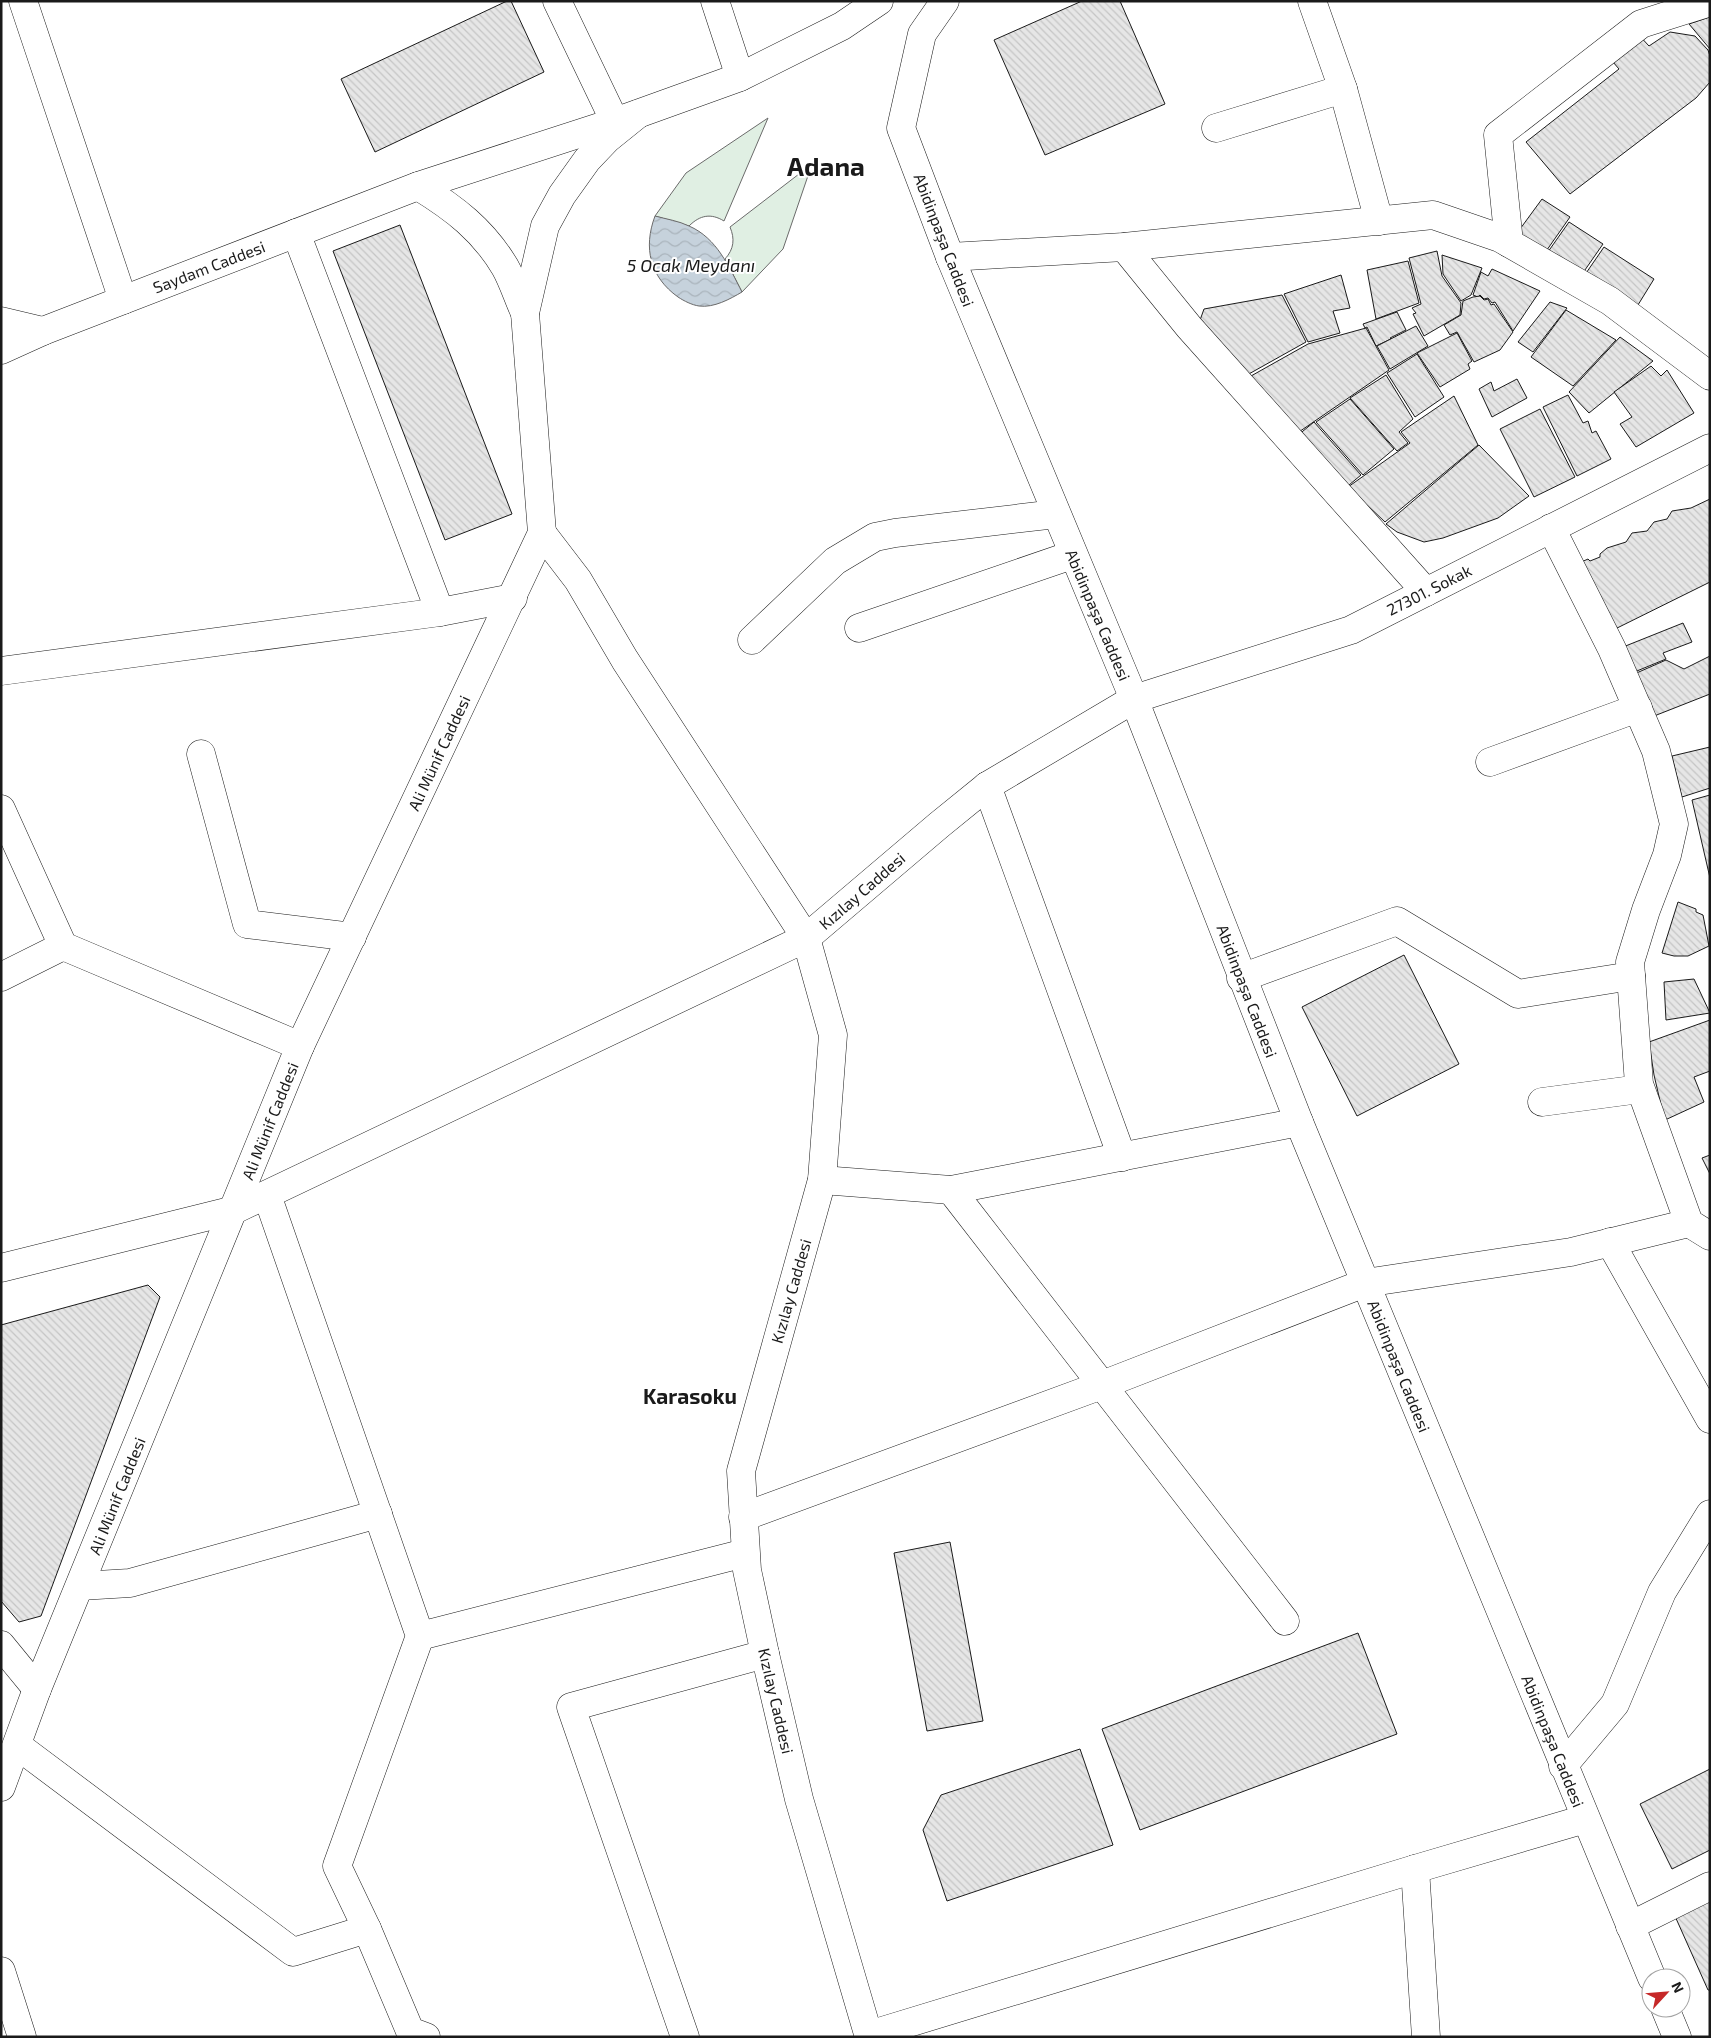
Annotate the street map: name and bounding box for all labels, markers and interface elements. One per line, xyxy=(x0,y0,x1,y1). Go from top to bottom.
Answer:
district label: Adana xyxy=(787,150,865,181)
street label: Abidinpaşa Caddesi xyxy=(909,171,979,309)
street label: Saydam Caddesi xyxy=(150,236,268,297)
water label: 5 Ocak Meydanı xyxy=(627,254,755,276)
street label: Abidinpaşa Caddesi xyxy=(1061,546,1135,684)
street label: 27301. Sokak xyxy=(1383,560,1474,619)
street label: Ali Münif Caddesi xyxy=(404,692,474,813)
street label: Kızılay Caddesi xyxy=(815,848,909,933)
street label: Abidinpaşa Caddesi xyxy=(1212,922,1282,1060)
street label: Ali Münif Caddesi xyxy=(237,1059,302,1182)
street label: Kızılay Caddesi xyxy=(767,1236,814,1345)
street label: Abidinpaşa Caddesi xyxy=(1363,1297,1435,1435)
district label: Karasoku xyxy=(643,1383,737,1408)
street label: Ali Münif Caddesi xyxy=(84,1434,149,1557)
street label: Kızılay Caddesi xyxy=(755,1646,798,1756)
street label: Abidinpaşa Caddesi xyxy=(1517,1672,1589,1810)
north arrow xyxy=(1641,1968,1691,2018)
text: N xyxy=(1668,1979,1688,1995)

